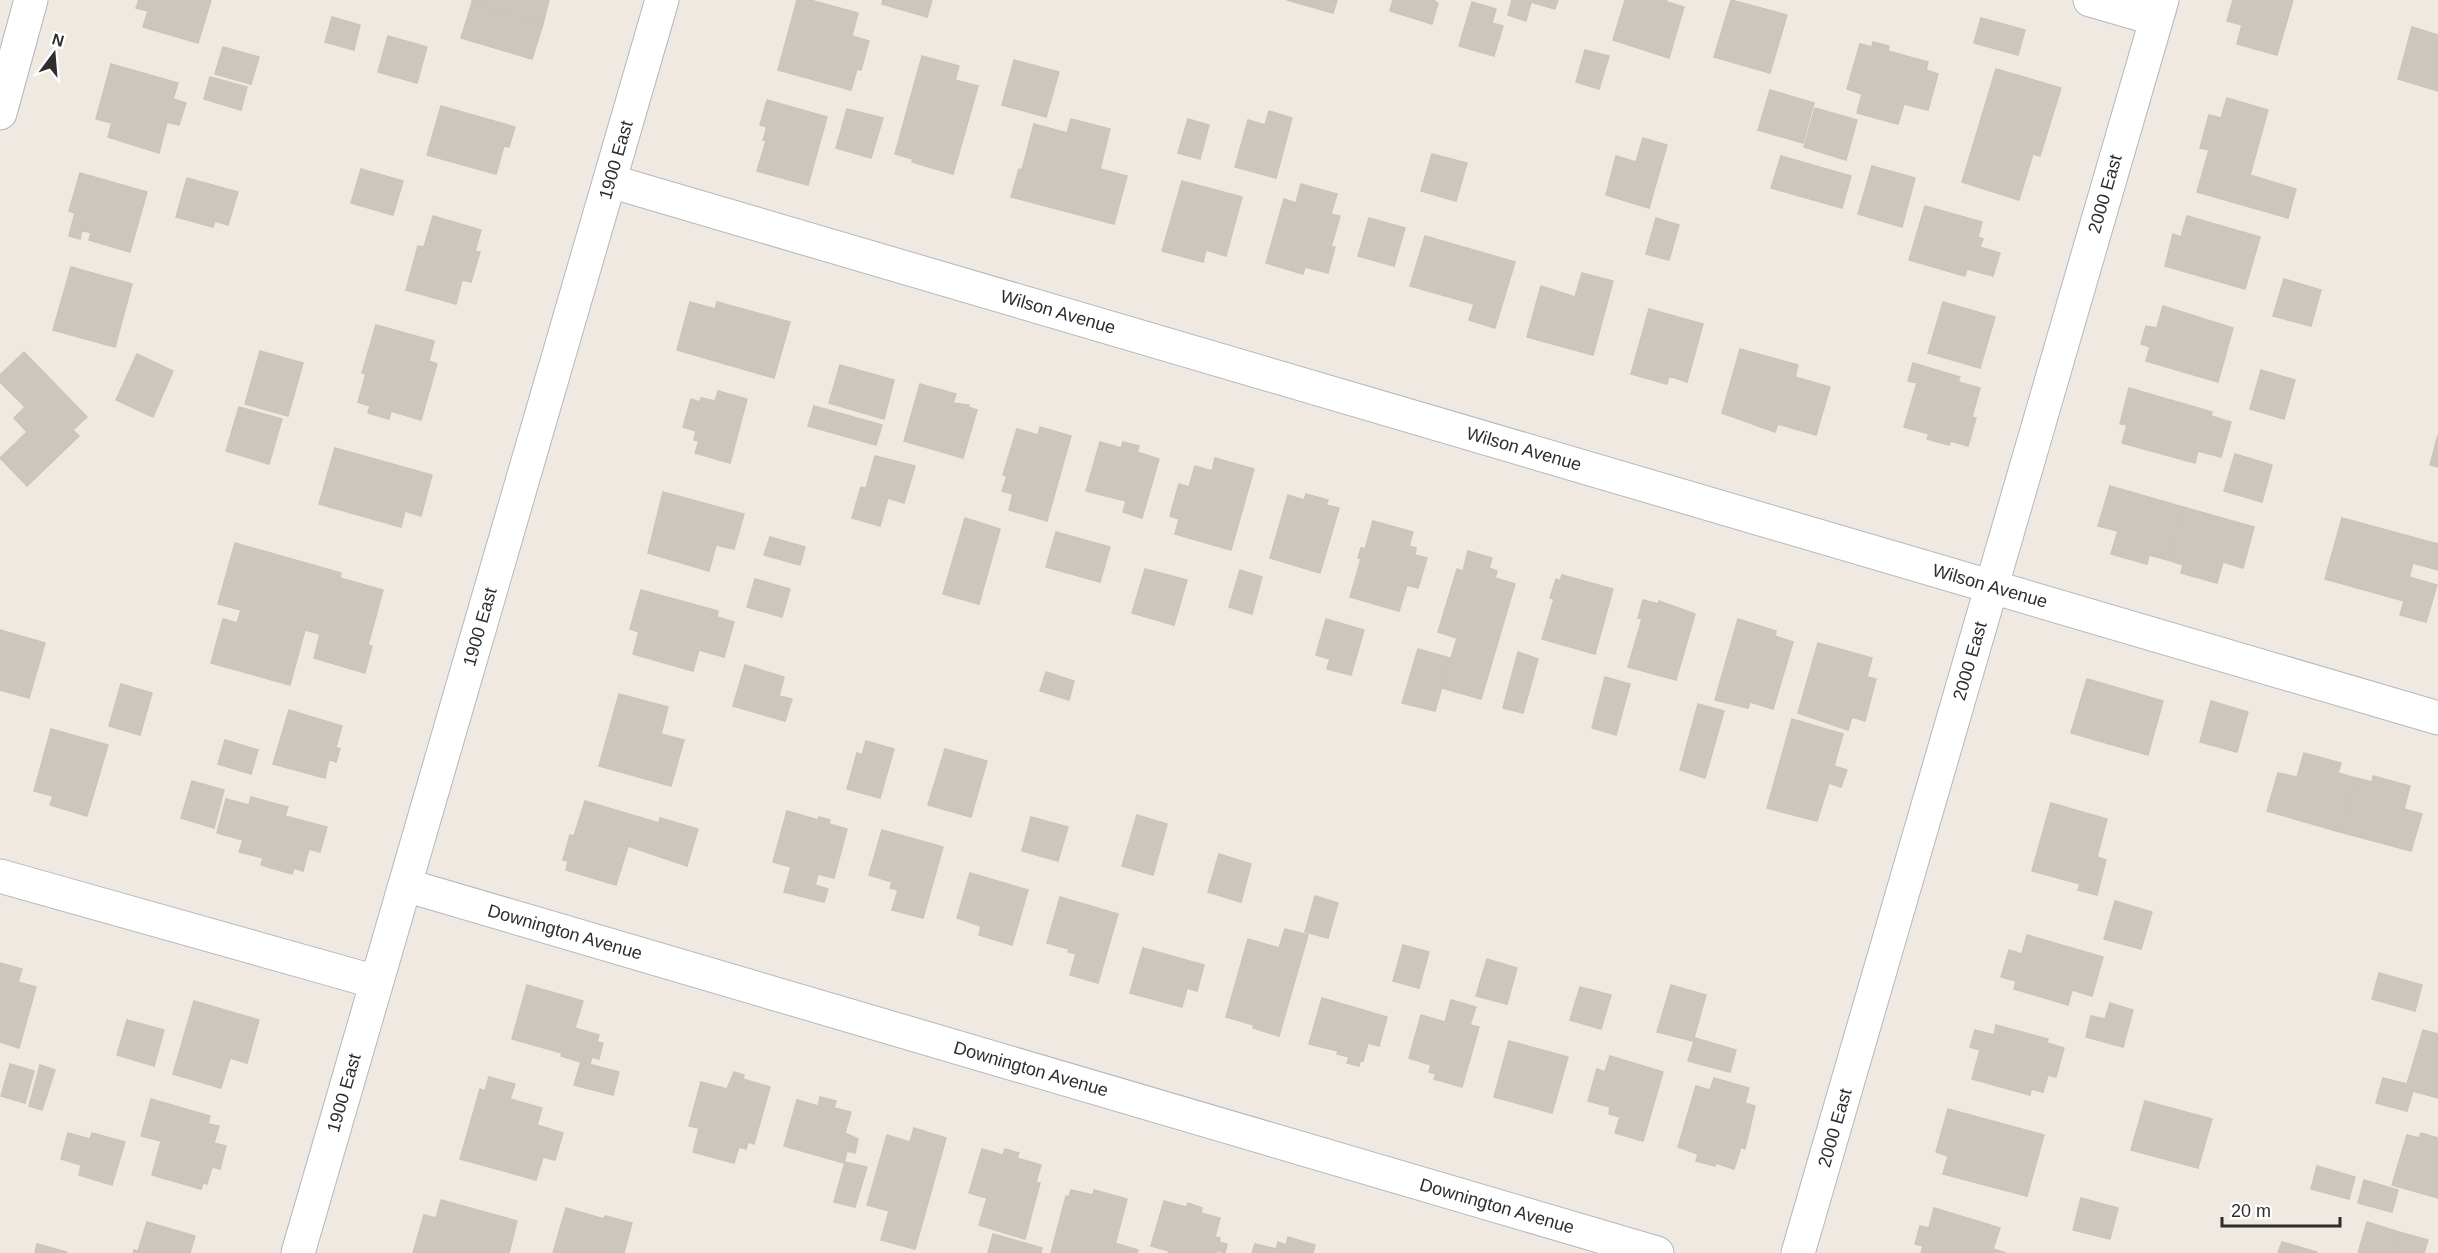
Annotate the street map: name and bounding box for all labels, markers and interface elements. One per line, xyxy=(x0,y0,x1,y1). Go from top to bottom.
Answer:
north arrow xyxy=(24,24,84,84)
text: N xyxy=(50,30,66,50)
street label: 1900 East xyxy=(595,118,637,202)
street label: 2000 East xyxy=(2084,152,2126,236)
street label: Wilson Avenue xyxy=(998,286,1118,338)
street label: Wilson Avenue xyxy=(1464,423,1584,475)
street label: Wilson Avenue xyxy=(1930,560,2050,612)
street label: 1900 East xyxy=(459,585,501,669)
street label: 2000 East xyxy=(1949,619,1991,703)
street label: Downington Avenue xyxy=(485,900,645,964)
street label: Downington Avenue xyxy=(951,1037,1111,1101)
street label: 1900 East xyxy=(323,1051,365,1135)
street label: 2000 East xyxy=(1814,1086,1856,1170)
street label: Downington Avenue xyxy=(1417,1174,1577,1238)
scale bar xyxy=(2222,1190,2340,1228)
text: 20 m xyxy=(2231,1201,2271,1221)

